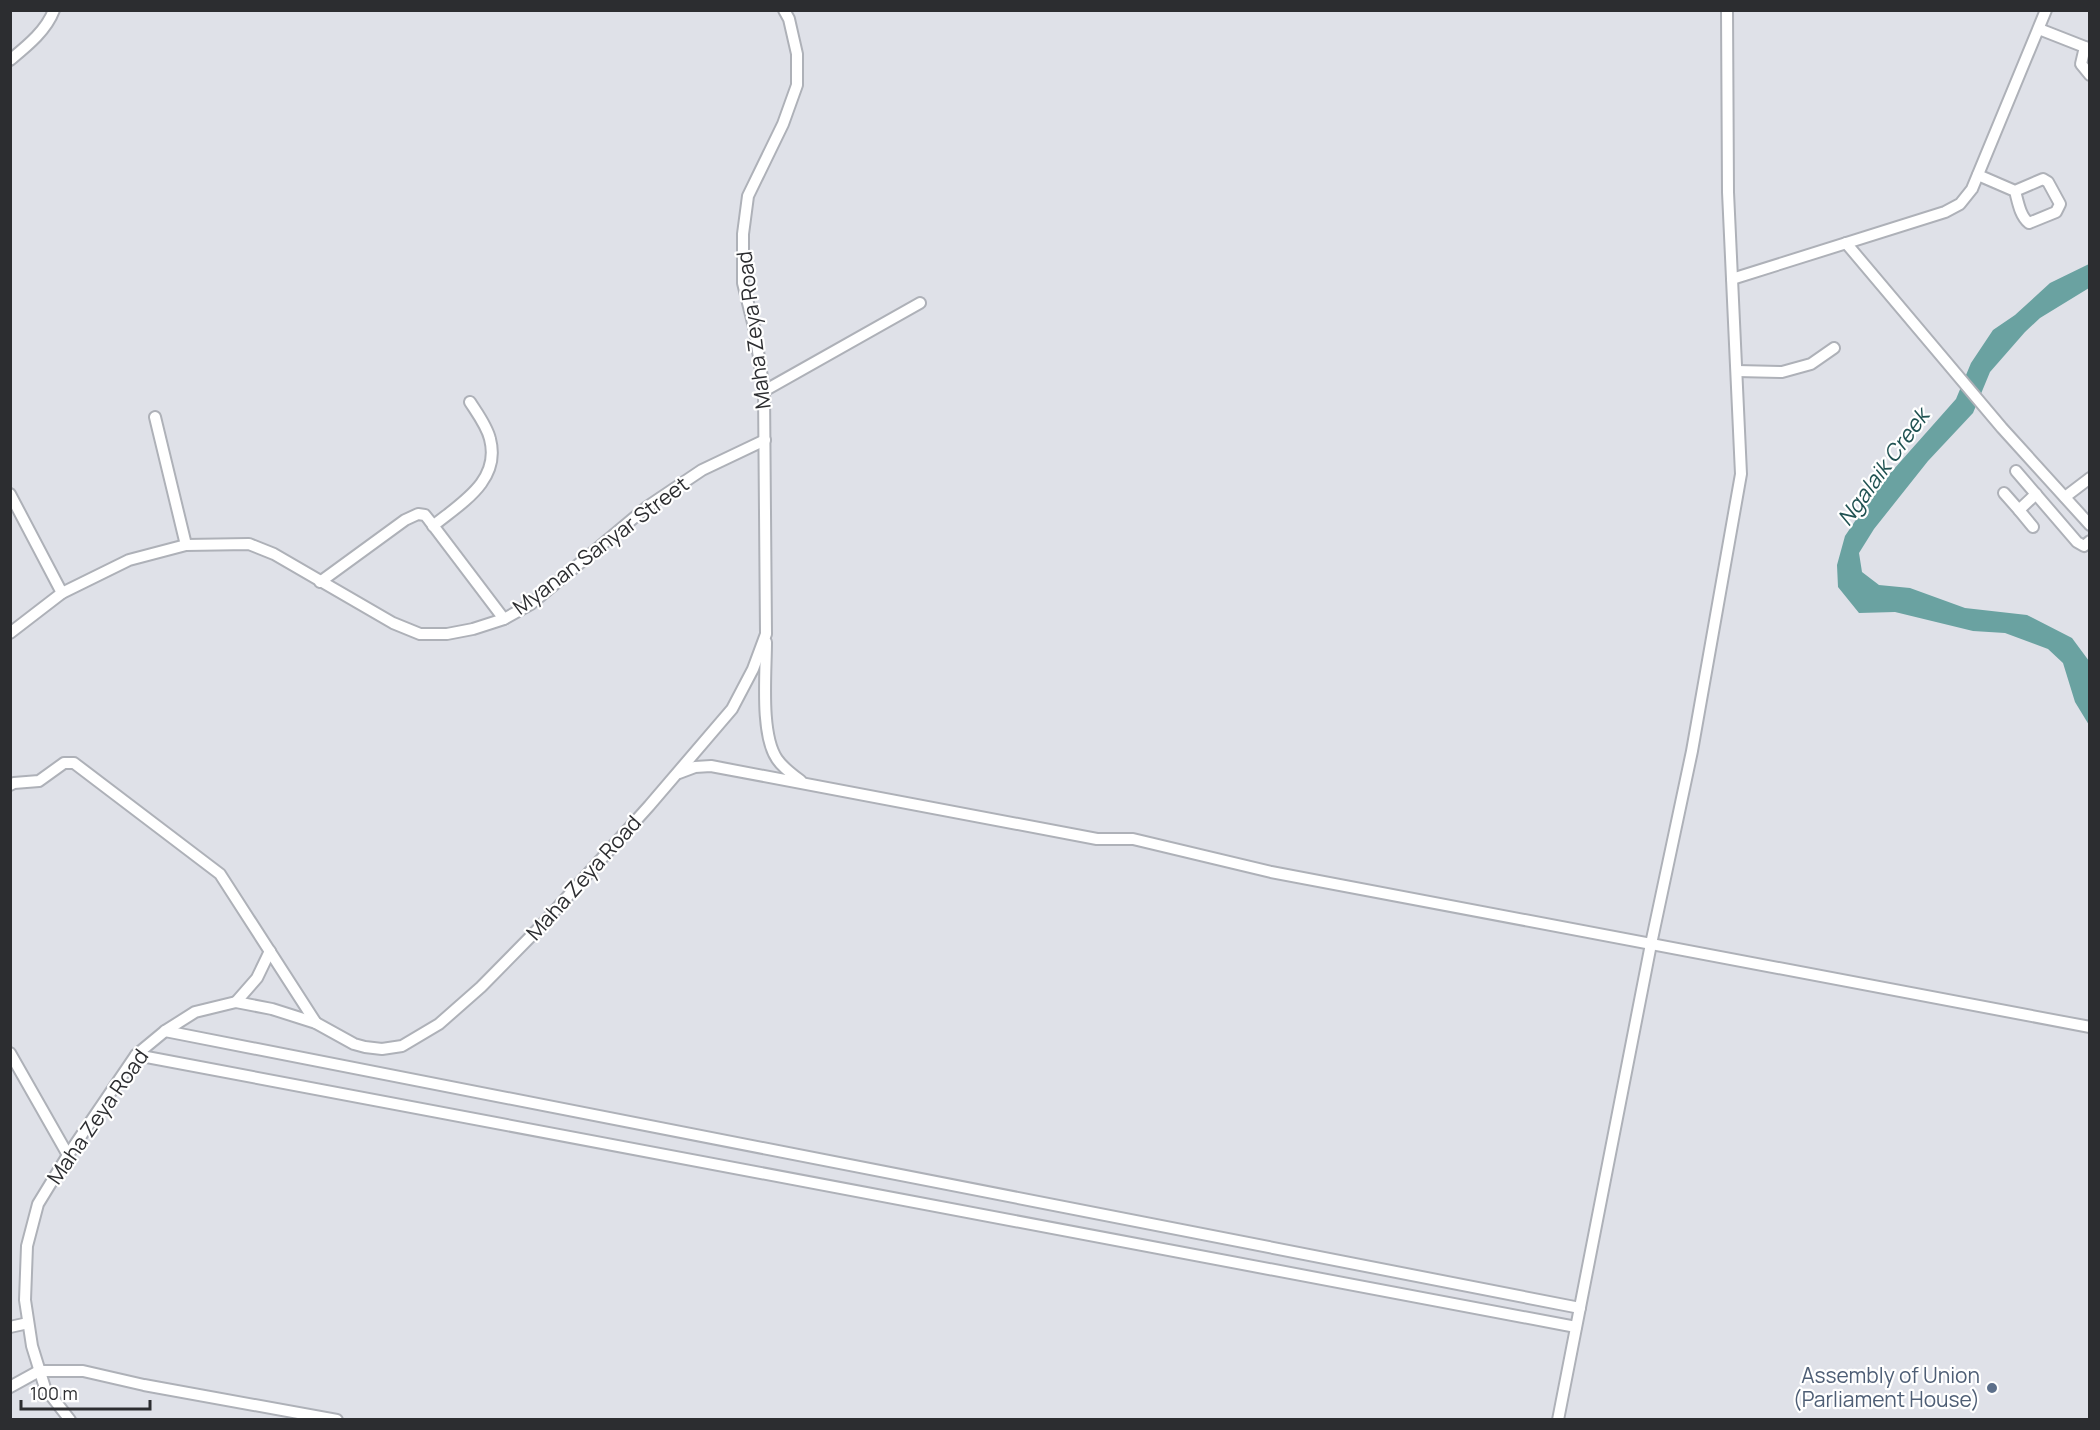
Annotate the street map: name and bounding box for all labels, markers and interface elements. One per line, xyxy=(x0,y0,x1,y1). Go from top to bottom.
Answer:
street label: Maha Zeya Road xyxy=(729,250,777,411)
water label: Ngalaik Creek xyxy=(1830,400,1938,532)
street label: Myanan Sanyar Street xyxy=(507,470,694,621)
street label: Maha Zeya Road xyxy=(520,809,647,946)
street label: Maha Zeya Road xyxy=(40,1043,154,1190)
place label: Assembly of Union (Parliament House) xyxy=(1793,1361,1980,1413)
scale bar xyxy=(21,1373,150,1411)
text: 100 m xyxy=(30,1381,78,1405)
marker: Assembly of Union (Parliament House) xyxy=(1985,1381,1999,1395)

